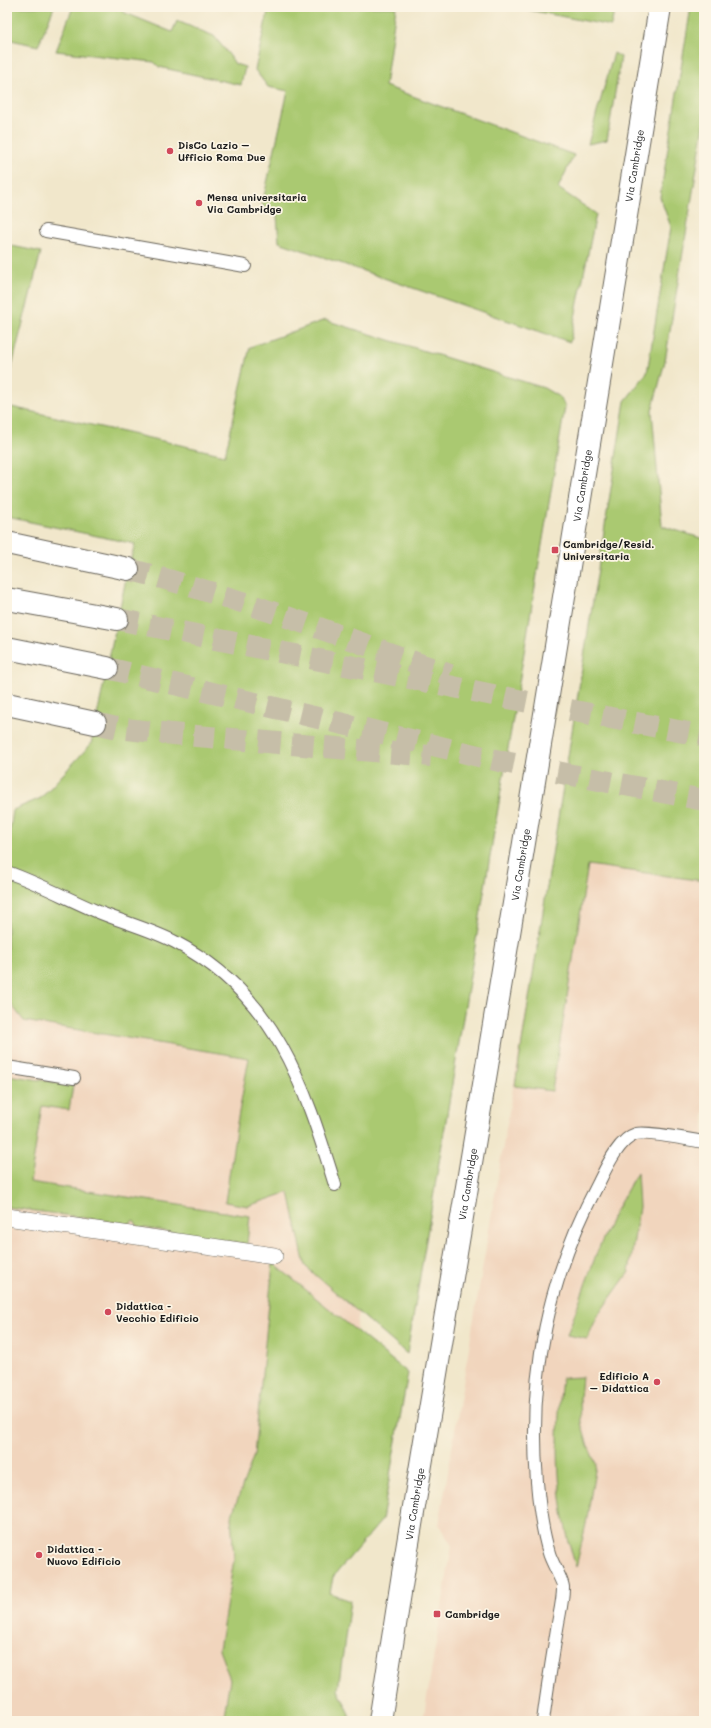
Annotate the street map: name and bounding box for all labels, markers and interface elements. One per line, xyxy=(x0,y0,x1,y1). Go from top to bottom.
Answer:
street label: Via Cambridge xyxy=(621,128,647,203)
place label: DisCo Lazio – Ufficio Roma Due xyxy=(178,138,266,164)
marker: DisCo Lazio – Ufficio Roma Due xyxy=(165,146,175,156)
place label: Mensa universitaria Via Cambridge xyxy=(207,190,307,216)
marker: Mensa universitaria Via Cambridge xyxy=(194,198,204,208)
street label: Via Cambridge xyxy=(569,448,595,523)
place label: Cambridge/Resid. Universitaria xyxy=(563,537,654,563)
marker: Cambridge/Resid. Universitaria xyxy=(550,545,560,555)
street label: Via Cambridge xyxy=(508,827,533,902)
street label: Via Cambridge xyxy=(455,1147,480,1221)
place label: Didattica - Vecchio Edificio xyxy=(116,1299,199,1325)
marker: Didattica - Vecchio Edificio xyxy=(103,1307,113,1317)
place label: Edificio A – Didattica xyxy=(590,1369,649,1395)
marker: Edificio A – Didattica xyxy=(652,1377,662,1387)
street label: Via Cambridge xyxy=(402,1467,427,1541)
place label: Didattica - Nuovo Edificio xyxy=(47,1542,121,1568)
marker: Didattica - Nuovo Edificio xyxy=(34,1550,44,1560)
place label: Cambridge xyxy=(445,1607,500,1621)
marker: Cambridge xyxy=(432,1609,442,1619)

